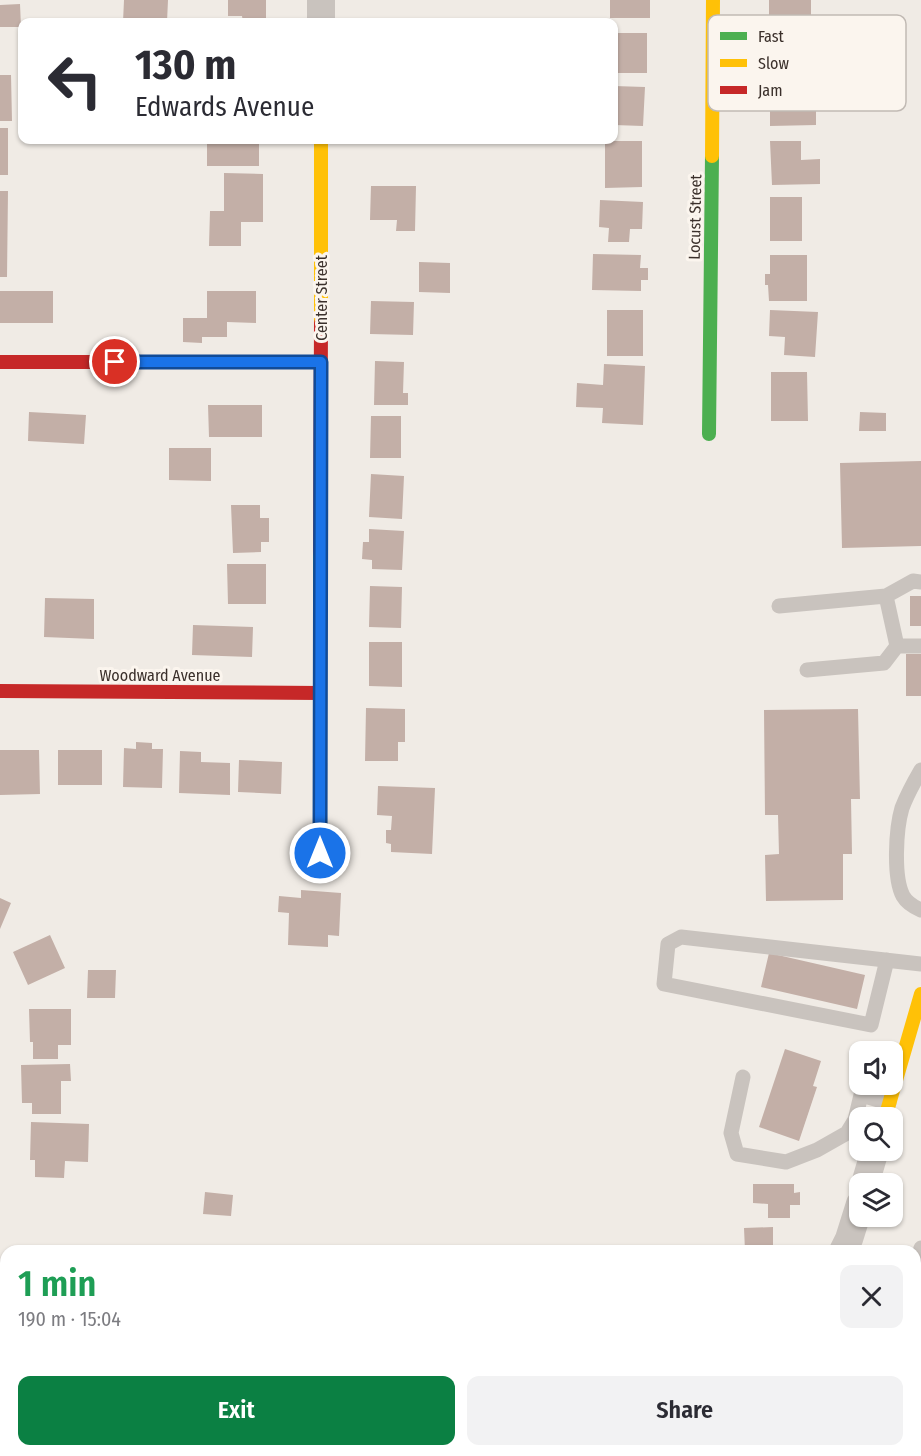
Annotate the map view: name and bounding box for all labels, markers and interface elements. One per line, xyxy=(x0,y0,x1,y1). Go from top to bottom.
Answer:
legend xyxy=(708,15,906,111)
text: Fast xyxy=(758,27,785,46)
text: 130 m xyxy=(135,40,236,90)
icon: left xyxy=(36,42,114,120)
text: Slow xyxy=(758,54,789,73)
text: Jam xyxy=(758,81,783,100)
text: Edwards Avenue xyxy=(135,91,314,123)
street label: Locust Street xyxy=(685,173,705,260)
street label: Center Street xyxy=(312,254,331,341)
pin xyxy=(89,336,140,387)
icon: arrive xyxy=(98,345,131,378)
street label: Woodward Avenue xyxy=(100,666,221,685)
position arrow xyxy=(288,821,352,885)
map controls xyxy=(849,1041,903,1227)
button: sound xyxy=(849,1041,903,1095)
button: search xyxy=(849,1107,903,1161)
button: layers xyxy=(849,1173,903,1227)
text: 1 min xyxy=(18,1262,96,1306)
button: close xyxy=(840,1265,903,1328)
text: 190 m · 15:04 xyxy=(18,1307,121,1331)
button: Exit xyxy=(18,1376,455,1445)
button: Share xyxy=(467,1376,903,1445)

